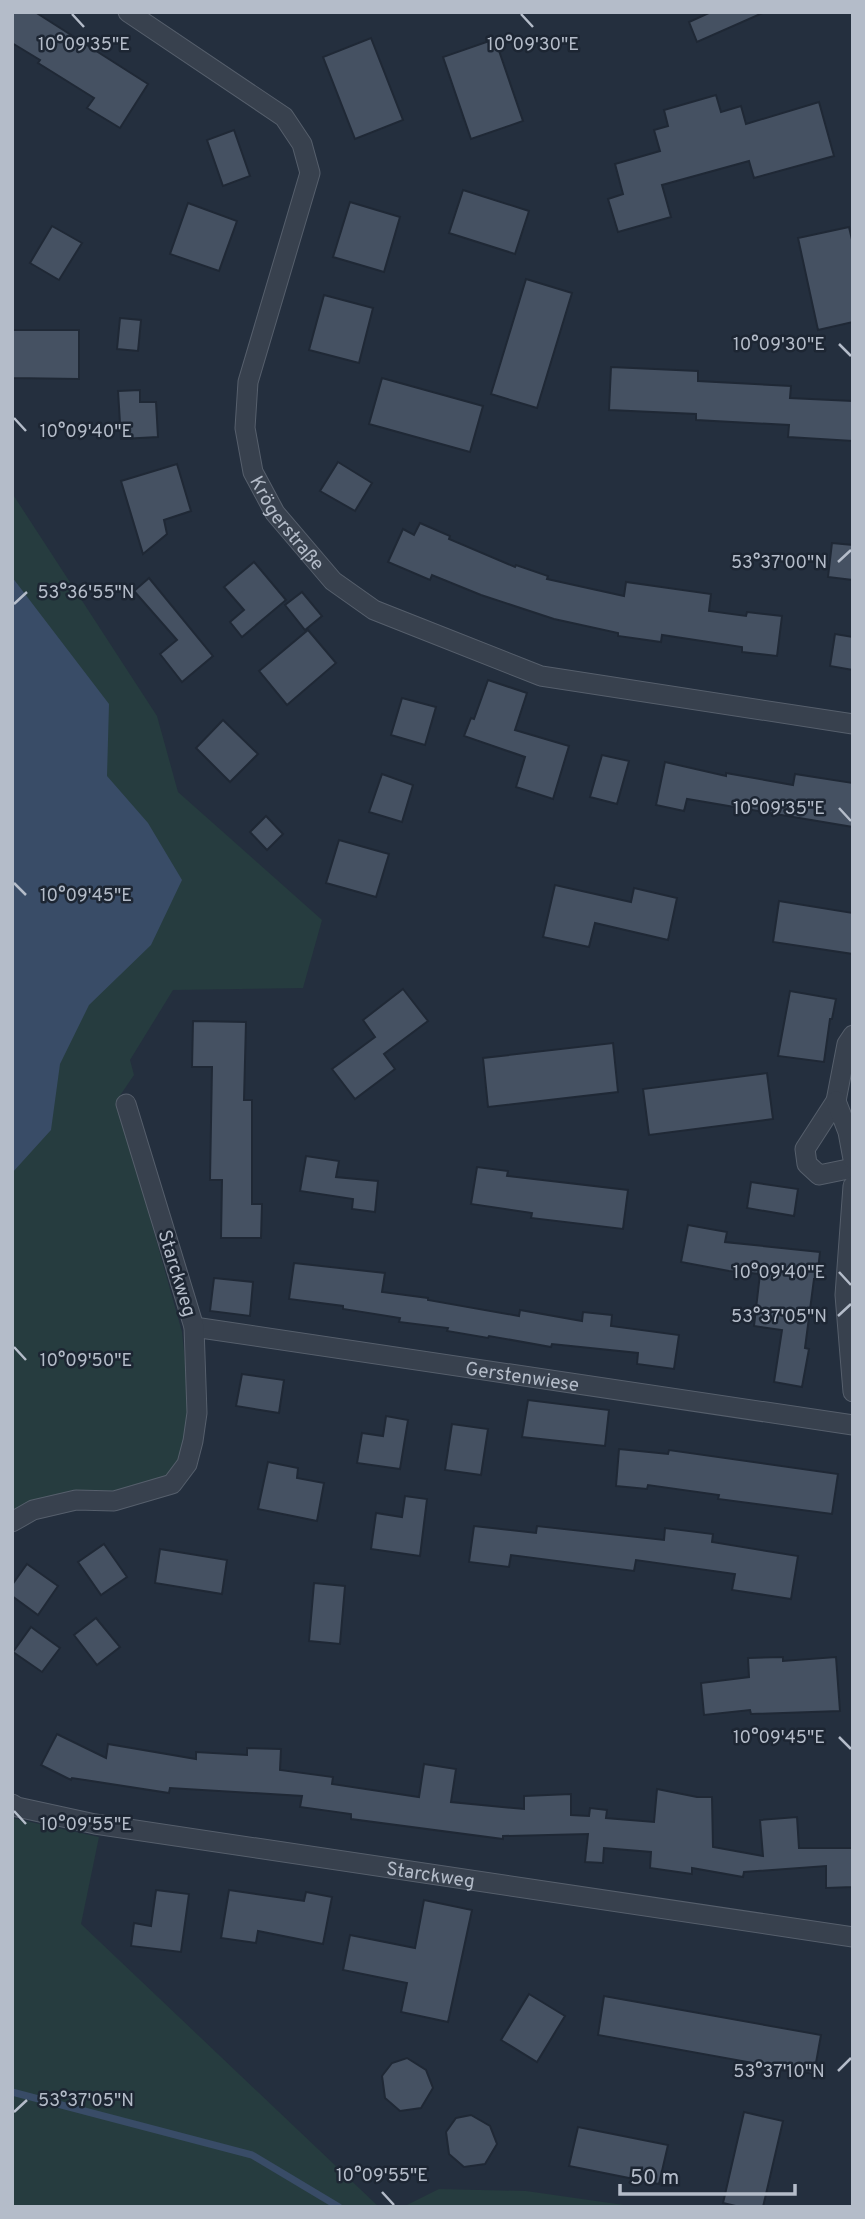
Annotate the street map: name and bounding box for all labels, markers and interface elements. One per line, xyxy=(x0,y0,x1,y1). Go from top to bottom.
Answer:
text: 10°09'35"E xyxy=(38,34,130,57)
text: 10°09'30"E xyxy=(487,34,579,57)
text: 10°09'30"E xyxy=(733,334,825,357)
text: 10°09'40"E xyxy=(40,421,132,444)
street label: Krögerstraße xyxy=(243,472,329,576)
text: 53°37'00"N xyxy=(731,552,827,575)
text: 53°36'55"N xyxy=(37,582,135,605)
text: 10°09'35"E xyxy=(733,798,825,821)
text: 10°09'45"E xyxy=(40,885,132,908)
street label: Starckweg xyxy=(152,1227,201,1320)
text: 10°09'40"E xyxy=(733,1262,825,1285)
text: 53°37'05"N xyxy=(731,1306,827,1329)
text: 10°09'50"E xyxy=(40,1350,132,1373)
street label: Gerstenwiese xyxy=(464,1357,581,1398)
text: 10°09'45"E xyxy=(733,1727,825,1750)
text: 10°09'55"E xyxy=(40,1814,132,1837)
street label: Starckweg xyxy=(384,1858,476,1894)
text: 53°37'10"N xyxy=(733,2061,825,2084)
text: 53°37'05"N xyxy=(38,2090,134,2113)
scale bar xyxy=(620,2152,795,2196)
text: 10°09'55"E xyxy=(336,2165,428,2188)
text: 50 m xyxy=(630,2165,679,2192)

